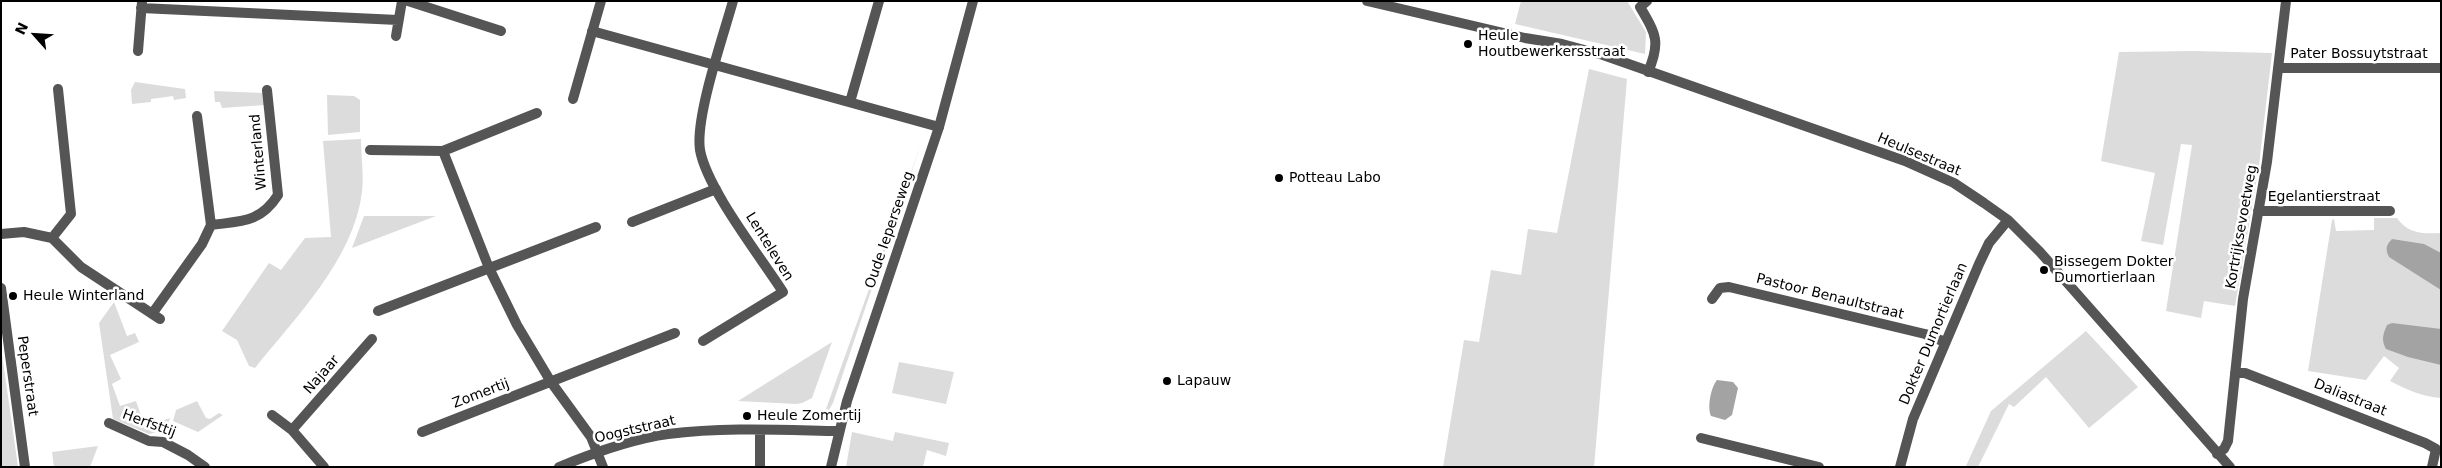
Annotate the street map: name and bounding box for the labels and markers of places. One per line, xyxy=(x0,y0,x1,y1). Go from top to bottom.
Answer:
place label: Heule Houtbewerkersstraat xyxy=(1478,28,1625,60)
marker: Heule Houtbewerkersstraat xyxy=(1462,38,1474,50)
place label: Potteau Labo xyxy=(1289,170,1381,186)
marker: Potteau Labo xyxy=(1273,172,1285,184)
place label: Bissegem Dokter Dumortierlaan xyxy=(2054,254,2174,286)
marker: Bissegem Dokter Dumortierlaan xyxy=(2038,264,2050,276)
place label: Heule Winterland xyxy=(23,288,144,304)
marker: Heule Winterland xyxy=(7,290,19,302)
place label: Lapauw xyxy=(1177,373,1231,389)
marker: Lapauw xyxy=(1161,375,1173,387)
place label: Heule Zomertij xyxy=(757,408,861,424)
marker: Heule Zomertij xyxy=(741,410,753,422)

